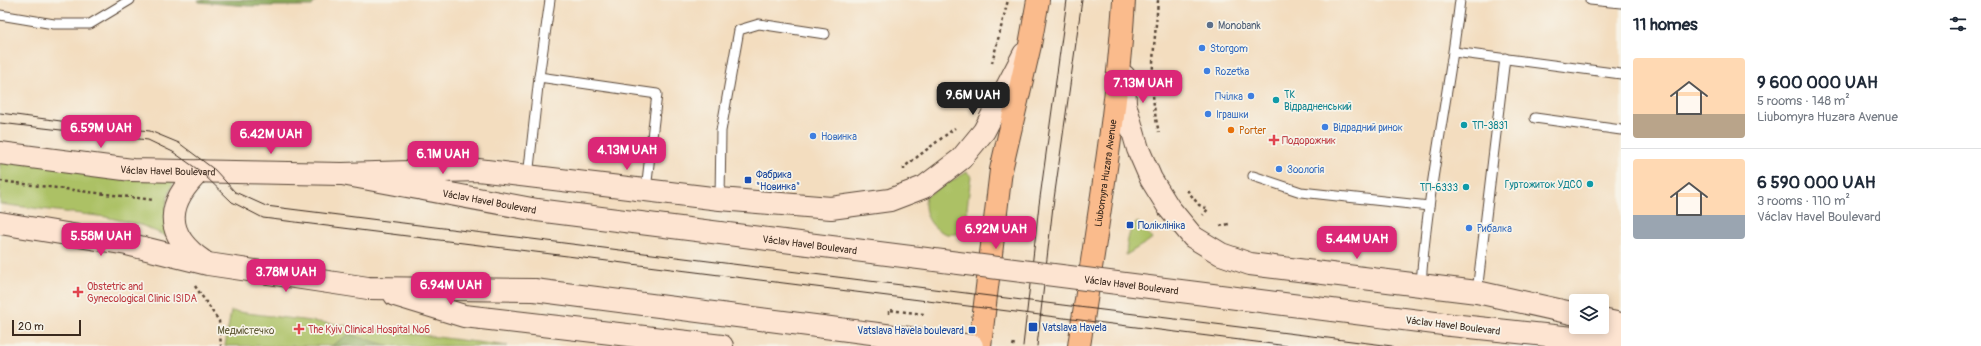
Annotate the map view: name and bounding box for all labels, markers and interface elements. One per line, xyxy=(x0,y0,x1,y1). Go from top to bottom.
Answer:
icon: filters xyxy=(1947,13,1969,35)
text: 11 homes xyxy=(1633,14,1698,35)
marker: Monobank xyxy=(1205,20,1215,30)
place label: Monobank xyxy=(1218,20,1262,32)
marker: Storgom xyxy=(1197,43,1207,53)
place label: Storgom xyxy=(1210,43,1248,55)
marker: Rozetka xyxy=(1202,66,1212,76)
place label: Rozetka xyxy=(1215,66,1250,78)
pin: 7.13M UAH xyxy=(1097,70,1189,104)
text: 9 600 000 UAH xyxy=(1757,72,1878,93)
icon: home xyxy=(1665,74,1713,122)
text: 7.13M UAH xyxy=(1113,75,1173,91)
pin: 9.6M UAH xyxy=(932,82,1014,116)
text: 9.6M UAH xyxy=(946,87,1000,103)
place label: ТК Відрадненський xyxy=(1284,89,1352,113)
place label: Пчілка xyxy=(1215,91,1243,103)
marker: Пчілка xyxy=(1246,91,1256,101)
text: 5 rooms · 148 m² xyxy=(1757,93,1850,109)
marker: ТК Відрадненський xyxy=(1271,95,1281,105)
marker: Іграшки xyxy=(1203,109,1213,119)
place label: Іграшки xyxy=(1216,109,1249,121)
text: Liubomyra Huzara Avenue xyxy=(1757,109,1898,125)
pin: 6.59M UAH xyxy=(55,115,147,149)
street label: Liubomyra Huzara Avenue xyxy=(1092,119,1120,228)
text: 6.59M UAH xyxy=(70,120,132,136)
marker: ТП-3831 xyxy=(1459,120,1469,130)
place label: ТП-3831 xyxy=(1472,120,1508,132)
pin: 6.42M UAH xyxy=(225,121,317,155)
marker: Відрадний ринок xyxy=(1320,122,1330,132)
place label: Відрадний ринок xyxy=(1333,122,1403,134)
marker: Porter xyxy=(1226,125,1236,135)
place label: Porter xyxy=(1239,125,1266,137)
text: 6.42M UAH xyxy=(240,126,302,142)
marker: Новинка xyxy=(808,131,818,141)
place label: Новинка xyxy=(821,131,857,143)
marker: Подорожник xyxy=(1269,135,1279,145)
place label: Подорожник xyxy=(1282,135,1336,147)
pin: 4.13M UAH xyxy=(581,137,673,171)
pin: 6.1M UAH xyxy=(402,141,484,175)
text: 4.13M UAH xyxy=(597,142,657,158)
text: 6.1M UAH xyxy=(417,146,469,162)
street label: Václav Havel Boulevard xyxy=(119,164,216,179)
marker: Зоологія xyxy=(1274,164,1284,174)
place label: Зоологія xyxy=(1287,164,1325,176)
place label: Фабрика "Новинка" xyxy=(756,169,800,193)
text: 6 590 000 UAH xyxy=(1757,172,1875,193)
marker: Фабрика "Новинка" xyxy=(743,175,753,185)
icon: home xyxy=(1665,175,1713,223)
place label: Гуртожиток УДСО xyxy=(1505,179,1582,191)
marker: Гуртожиток УДСО xyxy=(1585,179,1595,189)
place label: ТП-6333 xyxy=(1420,182,1458,194)
marker: ТП-6333 xyxy=(1461,182,1471,192)
street label: Václav Havel Boulevard xyxy=(441,188,537,217)
text: 3 rooms · 110 m² xyxy=(1757,193,1850,209)
text: Václav Havel Boulevard xyxy=(1757,209,1881,225)
pin: 6.92M UAH xyxy=(950,216,1042,250)
marker: Поліклініка xyxy=(1125,220,1135,230)
place label: Поліклініка xyxy=(1138,220,1186,232)
text: 6.92M UAH xyxy=(965,221,1027,237)
pin: 5.58M UAH xyxy=(55,223,147,257)
marker: Рибалка xyxy=(1464,223,1474,233)
place label: Рибалка xyxy=(1477,223,1512,235)
pin: 5.44M UAH xyxy=(1311,226,1403,260)
text: 5.58M UAH xyxy=(71,228,131,244)
text: 5.44M UAH xyxy=(1326,231,1388,247)
street label: Václav Havel Boulevard xyxy=(762,233,858,257)
pin: 3.78M UAH xyxy=(240,259,332,293)
text: 3.78M UAH xyxy=(256,264,316,280)
pin: 6.94M UAH xyxy=(405,272,497,306)
street label: Václav Havel Boulevard xyxy=(1083,274,1179,298)
text: 6.94M UAH xyxy=(420,277,482,293)
place label: Obstetric and Gynecological Clinic ISIDA xyxy=(87,281,197,305)
marker: Obstetric and Gynecological Clinic ISIDA xyxy=(72,286,84,298)
map controls xyxy=(1569,294,1609,334)
button: layers xyxy=(1569,294,1609,334)
street label: Václav Havel Boulevard xyxy=(1405,314,1501,338)
scale bar xyxy=(12,318,81,337)
text: 20 m xyxy=(18,320,44,333)
marker: Vatslava Havela xyxy=(1027,321,1039,333)
place label: Vatslava Havela xyxy=(1042,322,1107,334)
marker: The Kyiv Clinical Hospital №6 xyxy=(293,323,305,335)
place label: The Kyiv Clinical Hospital №6 xyxy=(308,324,430,336)
park label: Медмістечко xyxy=(218,325,275,337)
place label: Vatslava Havela boulevard xyxy=(857,325,964,337)
marker: Vatslava Havela boulevard xyxy=(967,325,977,335)

